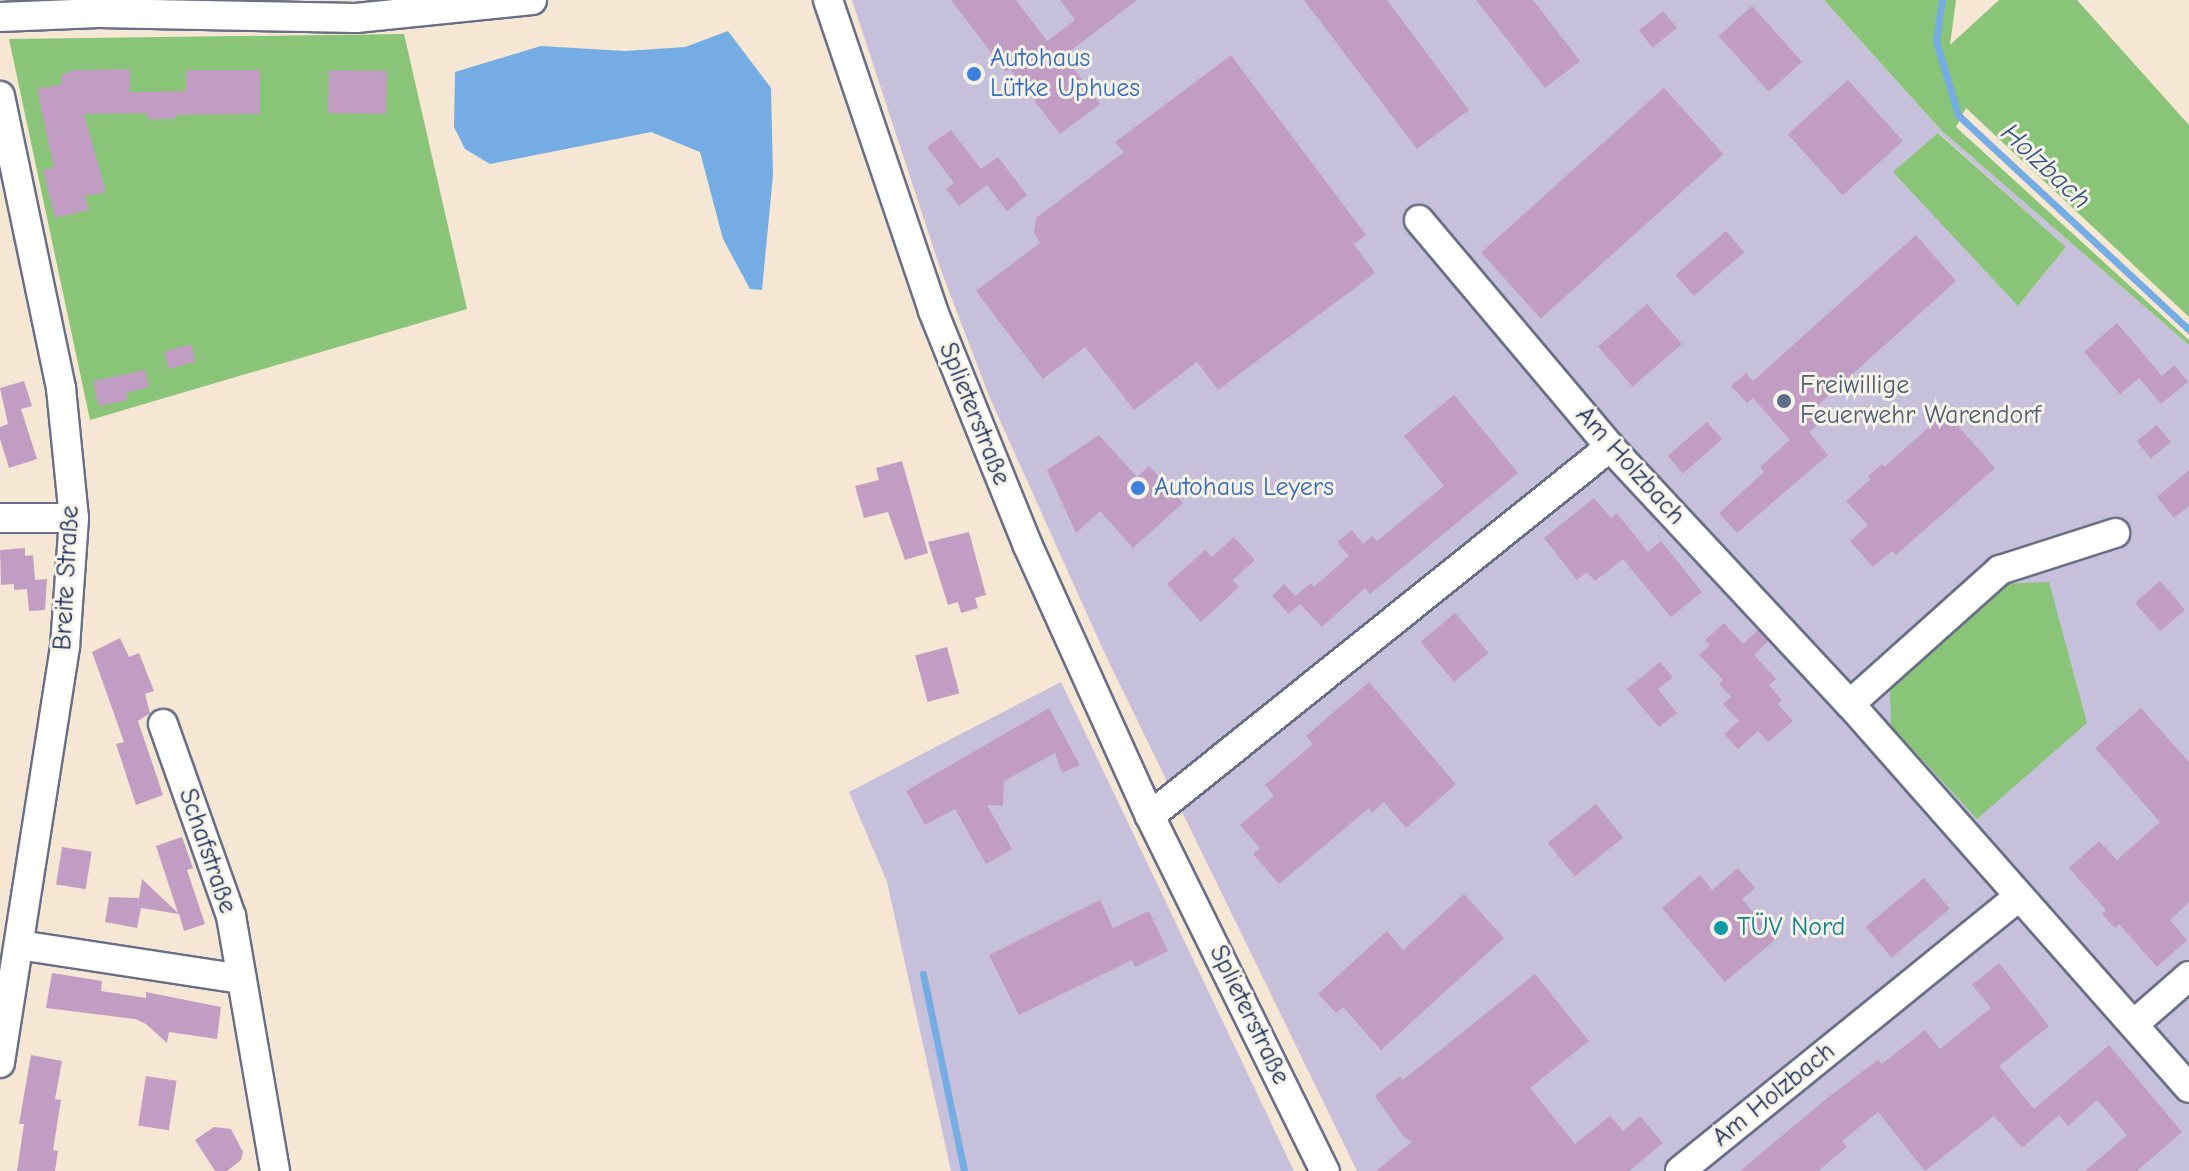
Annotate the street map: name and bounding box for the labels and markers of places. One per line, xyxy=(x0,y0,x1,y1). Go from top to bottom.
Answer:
place label: Autohaus Lütke Uphues xyxy=(990,43,1140,104)
marker: Autohaus Lütke Uphues xyxy=(965,65,983,83)
place label: Freiwillige Feuerwehr Warendorf xyxy=(1800,370,2041,432)
marker: Freiwillige Feuerwehr Warendorf xyxy=(1775,392,1793,410)
place label: Autohaus Leyers xyxy=(1154,472,1334,504)
marker: Autohaus Leyers xyxy=(1129,479,1147,497)
place label: TÜV Nord xyxy=(1737,912,1845,944)
marker: TÜV Nord xyxy=(1712,919,1730,937)

